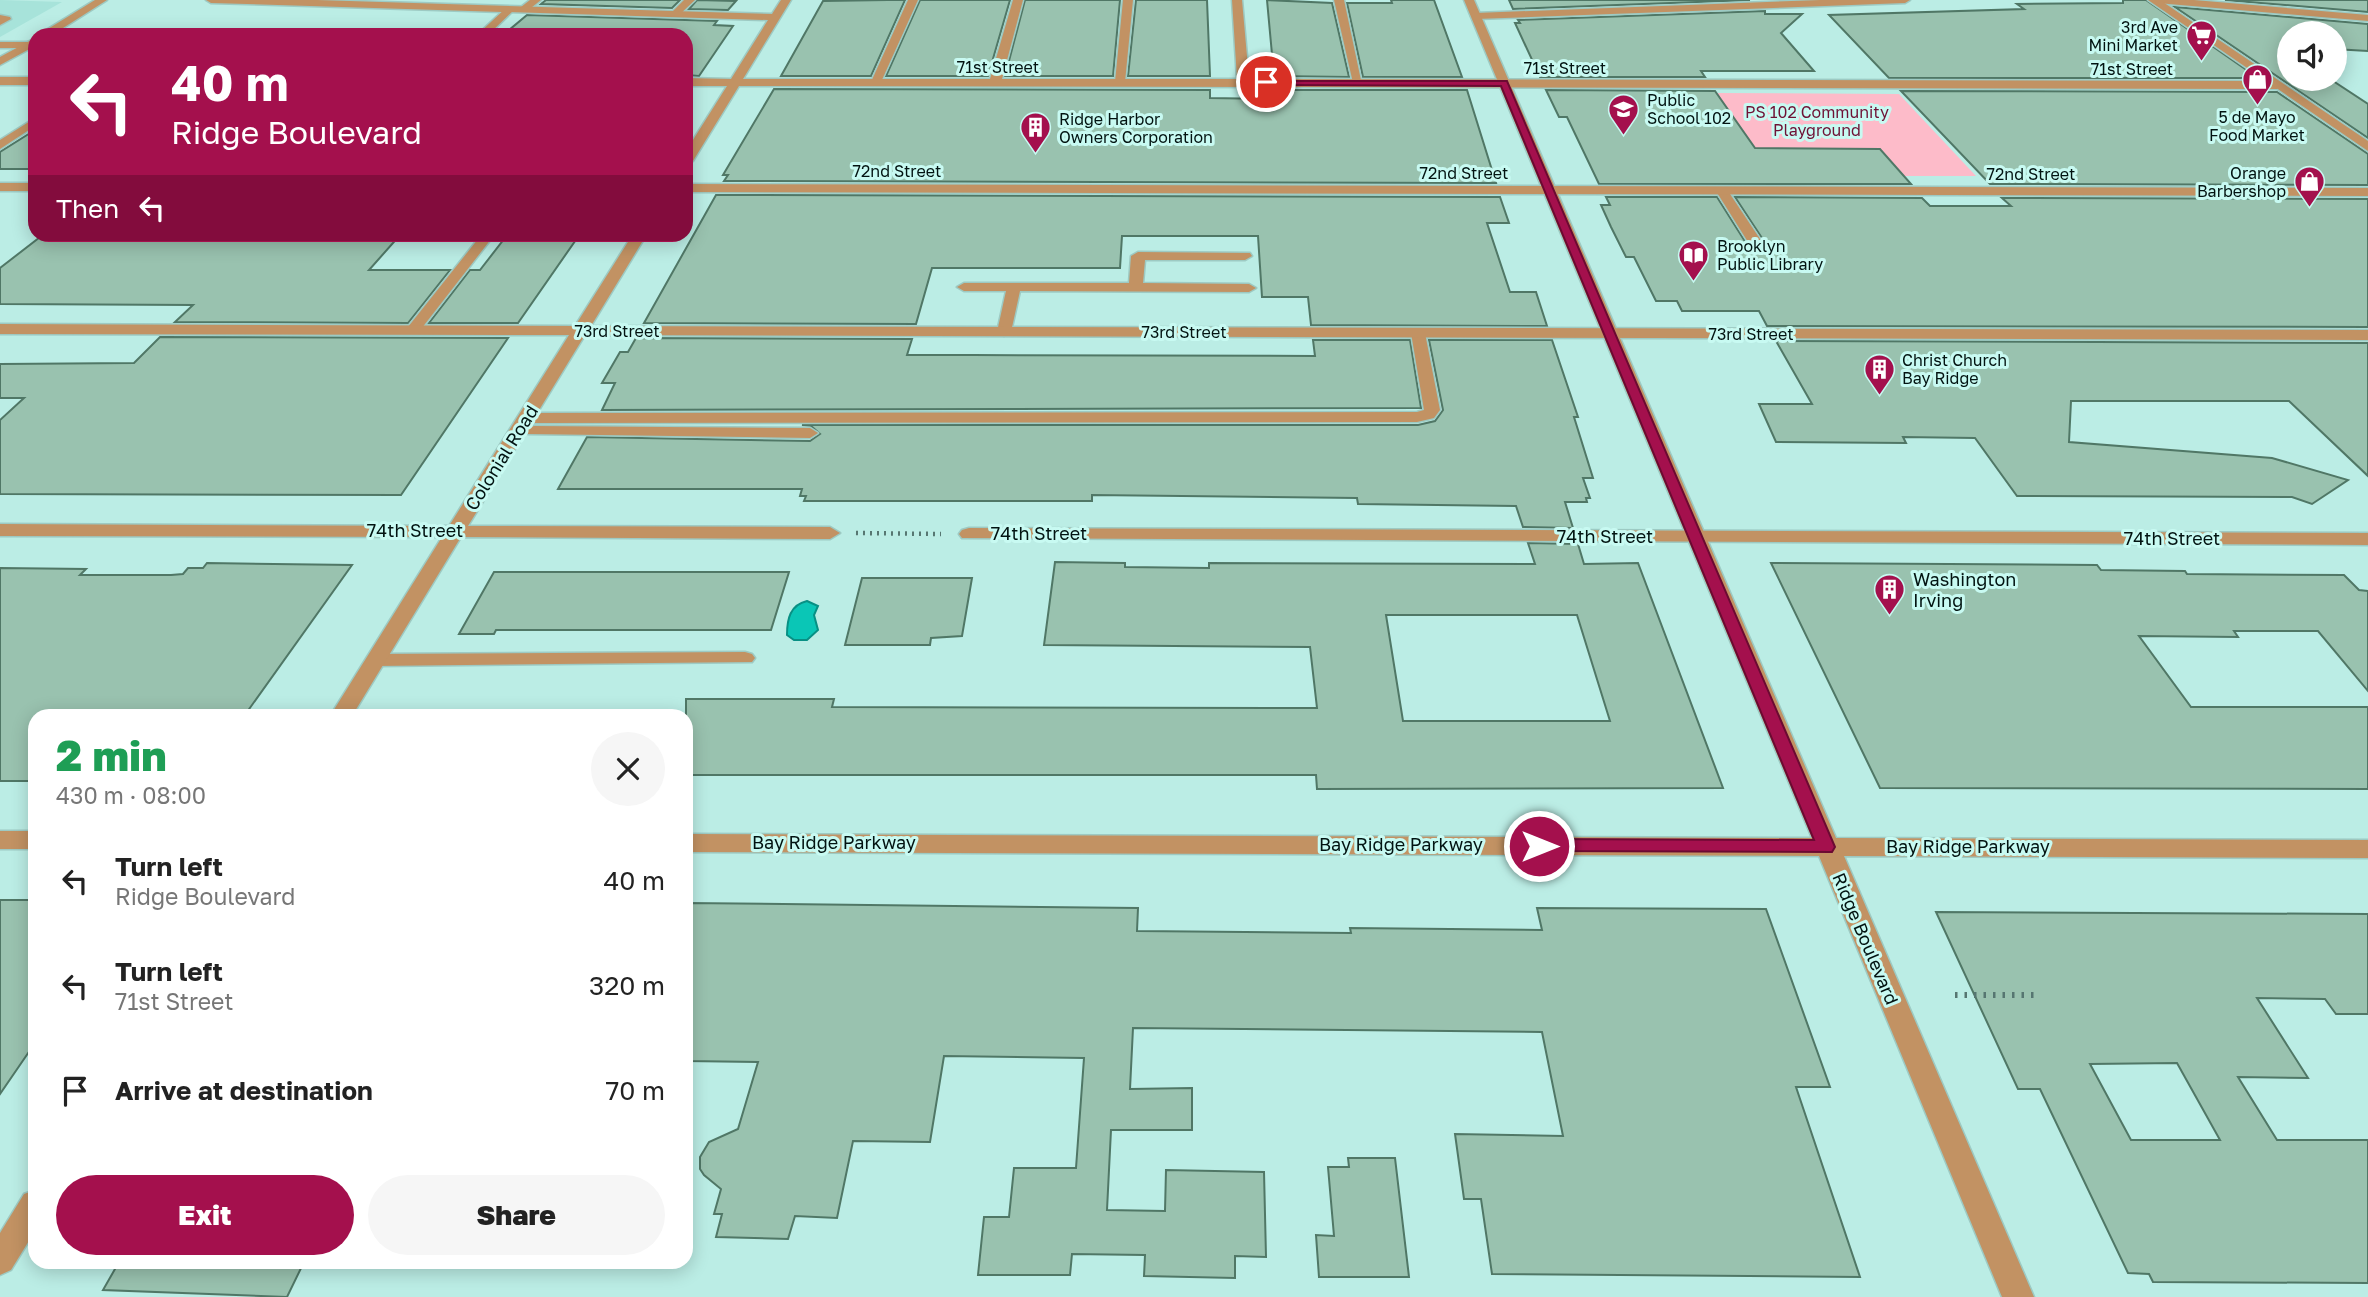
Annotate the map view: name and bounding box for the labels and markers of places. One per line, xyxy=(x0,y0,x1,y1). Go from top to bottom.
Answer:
place label: 3rd Ave Mini Market xyxy=(2088,17,2178,55)
supermarket icon: 3rd Ave Mini Market xyxy=(2184,19,2218,63)
pin xyxy=(1236,52,1296,112)
shop icon: 5 de Mayo Food Market xyxy=(2240,63,2274,107)
place label: Public School 102 xyxy=(1647,90,1731,128)
school or university icon: Public School 102 xyxy=(1607,92,1641,136)
place label: 5 de Mayo Food Market xyxy=(2209,107,2305,145)
place label: Ridge Harbor Owners Corporation xyxy=(1059,109,1213,147)
building icon: Ridge Harbor Owners Corporation xyxy=(1019,111,1053,155)
place label: Orange Barbershop xyxy=(2197,163,2286,201)
shop icon: Orange Barbershop xyxy=(2292,165,2326,209)
place label: Brooklyn Public Library xyxy=(1717,236,1823,274)
library icon: Brooklyn Public Library xyxy=(1677,238,1711,282)
place label: Christ Church Bay Ridge xyxy=(1902,350,2007,388)
building icon: Christ Church Bay Ridge xyxy=(1862,352,1896,396)
place label: Washington Irving xyxy=(1913,568,2016,611)
building icon: Washington Irving xyxy=(1873,573,1907,617)

